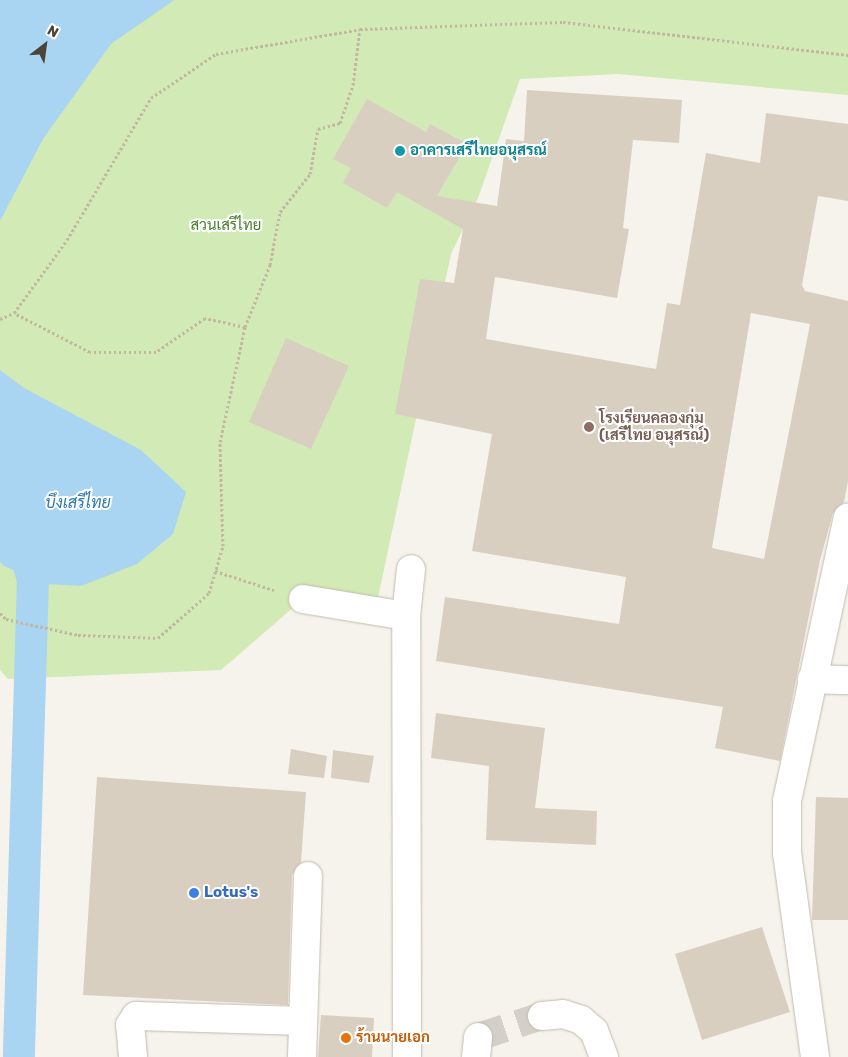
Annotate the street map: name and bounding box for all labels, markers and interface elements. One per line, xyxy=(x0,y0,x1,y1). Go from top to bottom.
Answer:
north arrow xyxy=(20,20,70,70)
text: N xyxy=(44,22,61,41)
place label: อาคารเสรีไทยอนุสรณ์ xyxy=(410,142,547,160)
marker: อาคารเสรีไทยอนุสรณ์ xyxy=(394,145,406,157)
park label: สวนเสรีไทย xyxy=(191,217,261,235)
place label: โรงเรียนคลองกุ่ม (เสรีไทย อนุสรณ์) xyxy=(599,409,709,444)
marker: โรงเรียนคลองกุ่ม (เสรีไทย อนุสรณ์) xyxy=(583,421,595,433)
water label: บึงเสรีไทย xyxy=(45,493,111,513)
place label: Lotus's xyxy=(204,884,258,902)
marker: Lotus's xyxy=(188,887,200,899)
place label: ร้านนายเอก xyxy=(356,1029,430,1047)
marker: ร้านนายเอก xyxy=(340,1032,352,1044)

